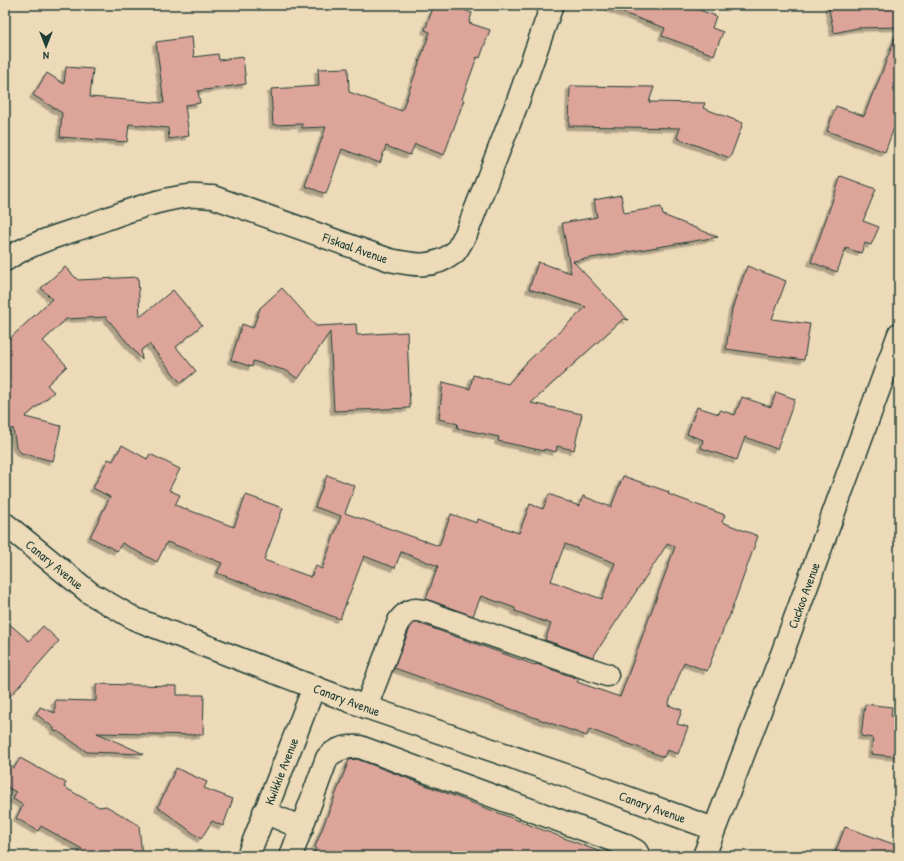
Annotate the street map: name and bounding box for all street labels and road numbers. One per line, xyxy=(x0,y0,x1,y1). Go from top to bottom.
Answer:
street label: Fiskaal Avenue xyxy=(320,228,391,268)
street label: Canary Avenue xyxy=(22,535,87,593)
street label: Cuckoo Avenue xyxy=(783,560,824,631)
street label: Canary Avenue xyxy=(311,679,382,720)
street label: Kwikkie Avenue xyxy=(260,735,302,807)
street label: Canary Avenue xyxy=(617,786,688,827)

